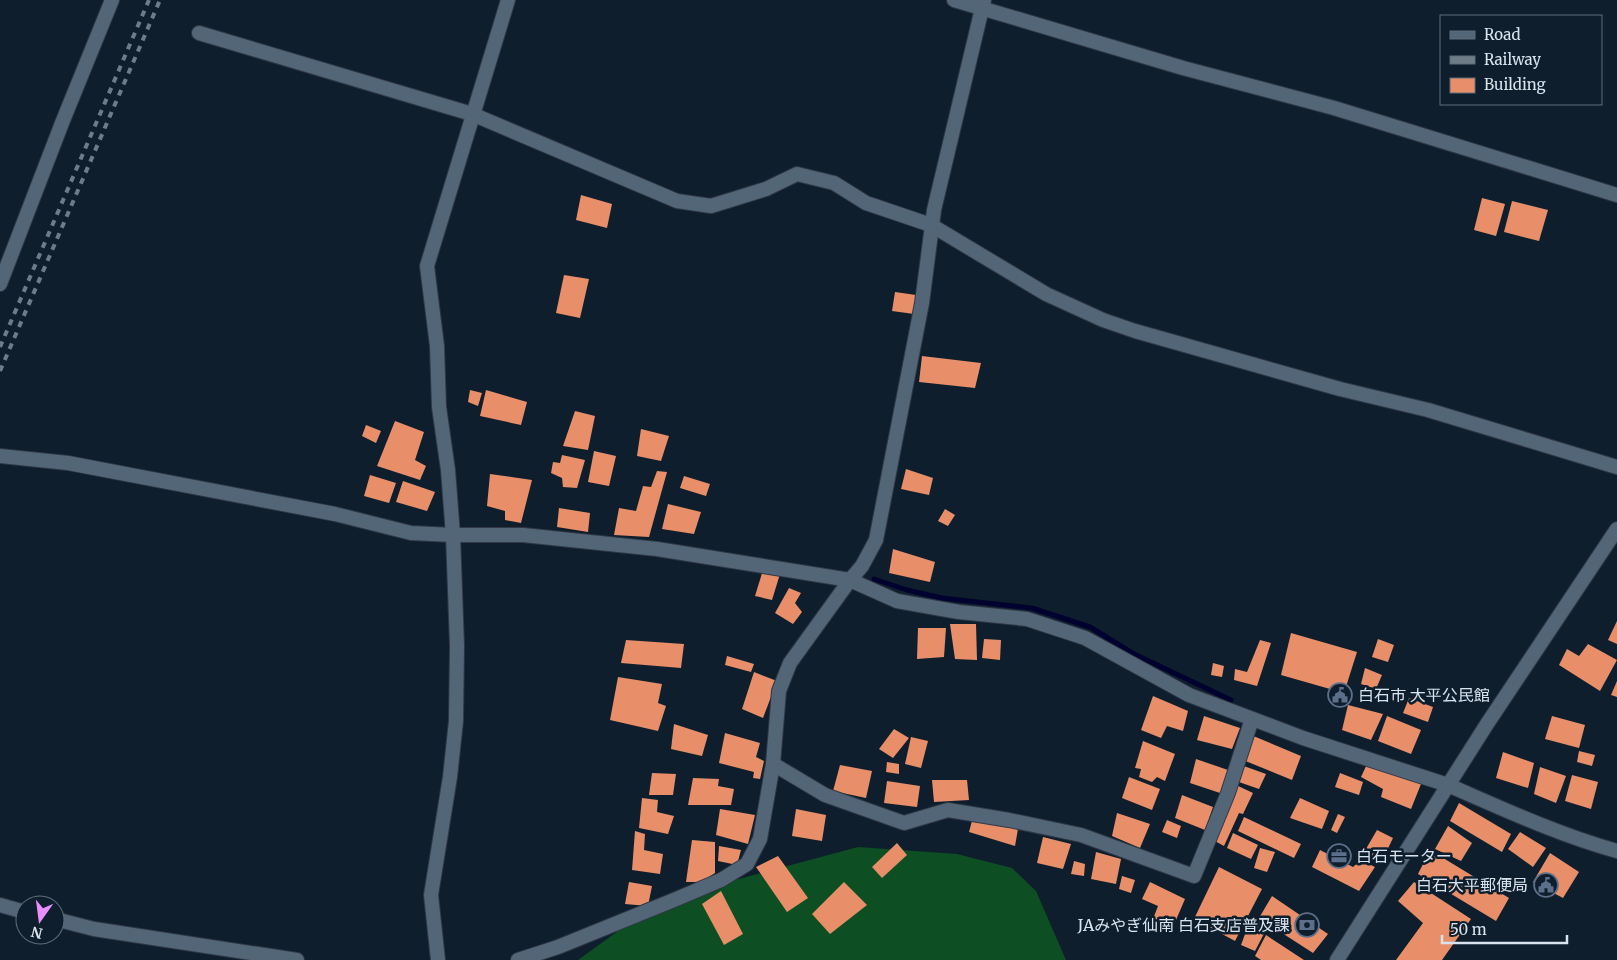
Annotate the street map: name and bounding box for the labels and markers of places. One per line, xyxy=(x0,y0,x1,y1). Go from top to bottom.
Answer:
public building icon: 白石市 大平公民館 xyxy=(1327,682,1353,708)
place label: 白石市 大平公民館 xyxy=(1358,685,1490,705)
office icon: 白石モーター xyxy=(1326,843,1352,869)
place label: 白石モーター xyxy=(1356,846,1452,866)
public building icon: 白石大平郵便局 xyxy=(1533,872,1559,898)
place label: 白石大平郵便局 xyxy=(1416,875,1528,895)
bank icon: JAみやぎ仙南 白石支店普及課 xyxy=(1294,912,1320,938)
place label: JAみやぎ仙南 白石支店普及課 xyxy=(1076,915,1290,935)

